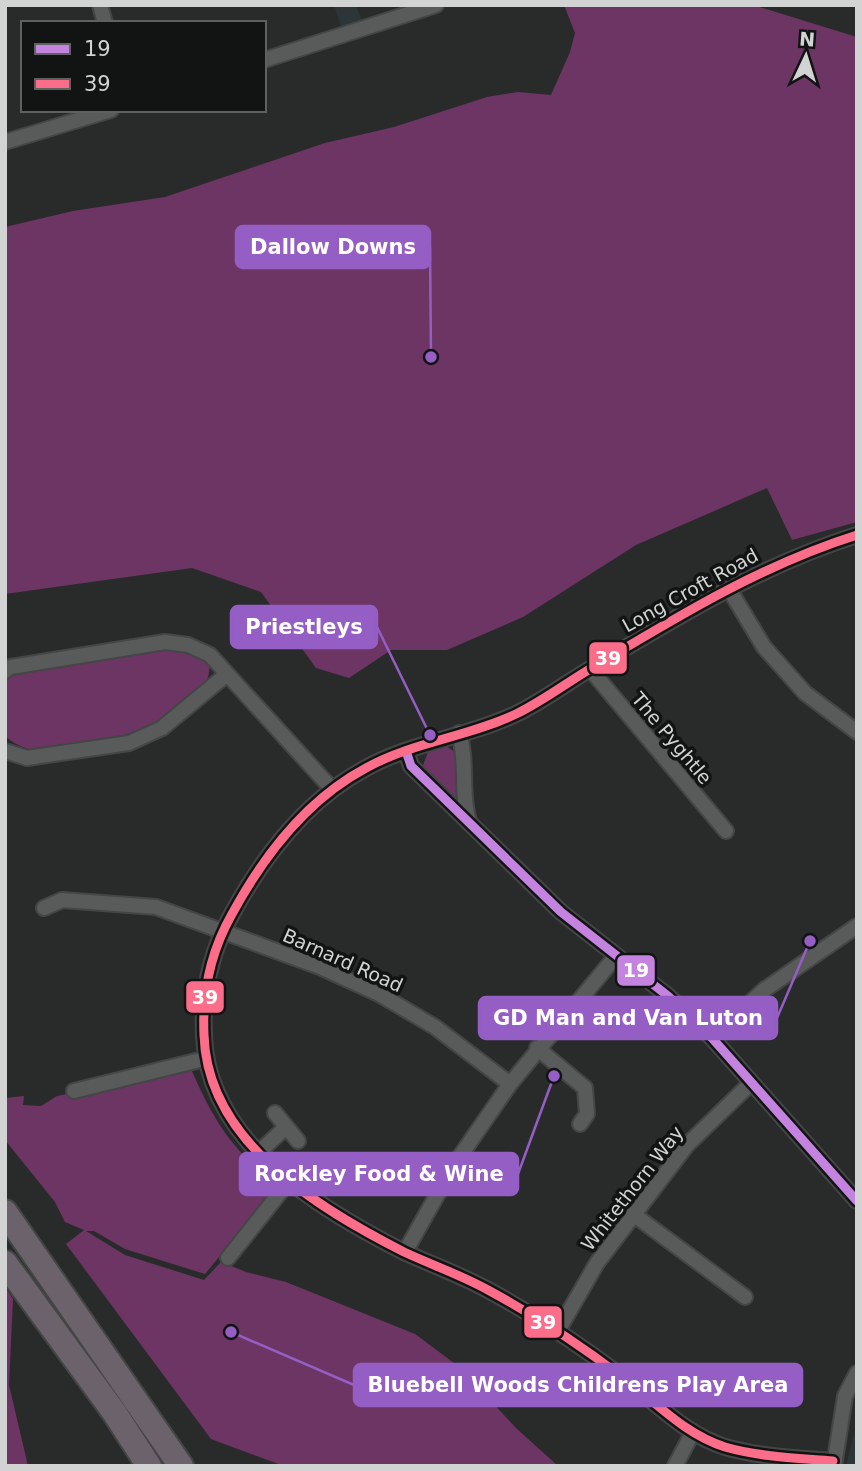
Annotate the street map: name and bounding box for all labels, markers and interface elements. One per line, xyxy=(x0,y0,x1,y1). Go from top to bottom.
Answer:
legend xyxy=(21,21,266,112)
north arrow xyxy=(771,21,841,91)
text: N xyxy=(798,28,816,51)
text: 19 xyxy=(84,37,111,61)
text: 39 xyxy=(84,72,111,96)
callout: Dallow Downs xyxy=(236,226,430,268)
text: Dallow Downs xyxy=(250,235,416,259)
street label: Long Croft Road xyxy=(618,544,762,636)
callout: Priestleys xyxy=(231,606,377,648)
text: Priestleys xyxy=(245,615,363,639)
line badge: 39 xyxy=(588,641,628,675)
text: 39 xyxy=(595,647,621,669)
street label: The Pyghtle xyxy=(627,687,717,788)
street label: Barnard Road xyxy=(280,924,406,996)
line badge: 19 xyxy=(616,954,656,987)
text: 19 xyxy=(623,959,649,981)
line badge: 39 xyxy=(185,980,225,1014)
text: 39 xyxy=(192,986,218,1008)
callout: GD Man and Van Luton xyxy=(479,997,777,1039)
text: GD Man and Van Luton xyxy=(493,1006,763,1030)
street label: Whitethorn Way xyxy=(576,1121,688,1255)
callout: Rockley Food & Wine xyxy=(240,1153,518,1195)
text: Rockley Food & Wine xyxy=(254,1162,504,1186)
line badge: 39 xyxy=(523,1305,563,1339)
text: 39 xyxy=(530,1311,556,1333)
callout: Bluebell Woods Childrens Play Area xyxy=(354,1364,802,1406)
text: Bluebell Woods Childrens Play Area xyxy=(368,1373,788,1397)

